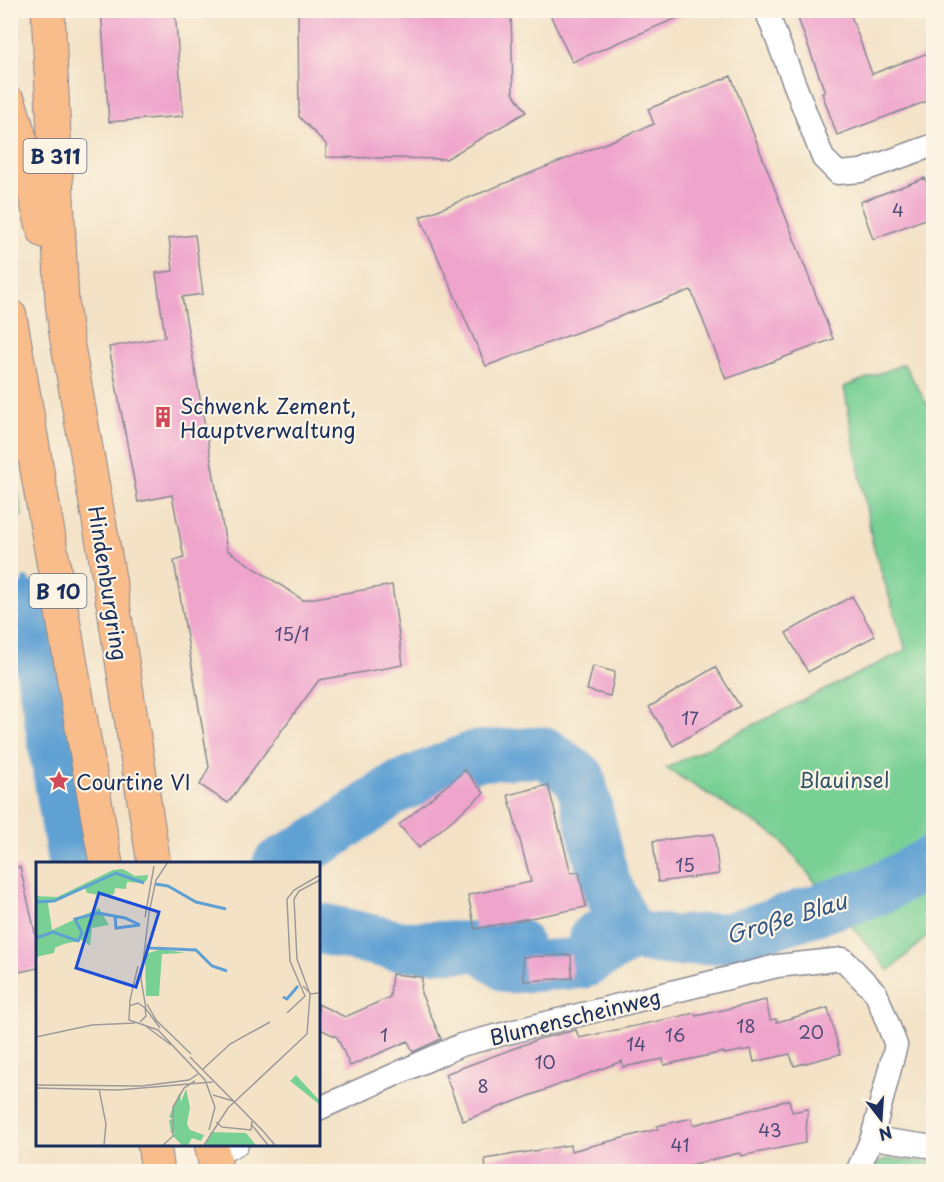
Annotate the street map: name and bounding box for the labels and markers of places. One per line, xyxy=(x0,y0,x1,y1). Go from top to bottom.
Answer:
place label: Schwenk Zement, Hauptverwaltung xyxy=(180,389,356,445)
building icon: Schwenk Zement, Hauptverwaltung xyxy=(151,405,175,429)
place label: Courtine VI xyxy=(76,765,191,797)
place icon: Courtine VI xyxy=(47,769,71,793)

